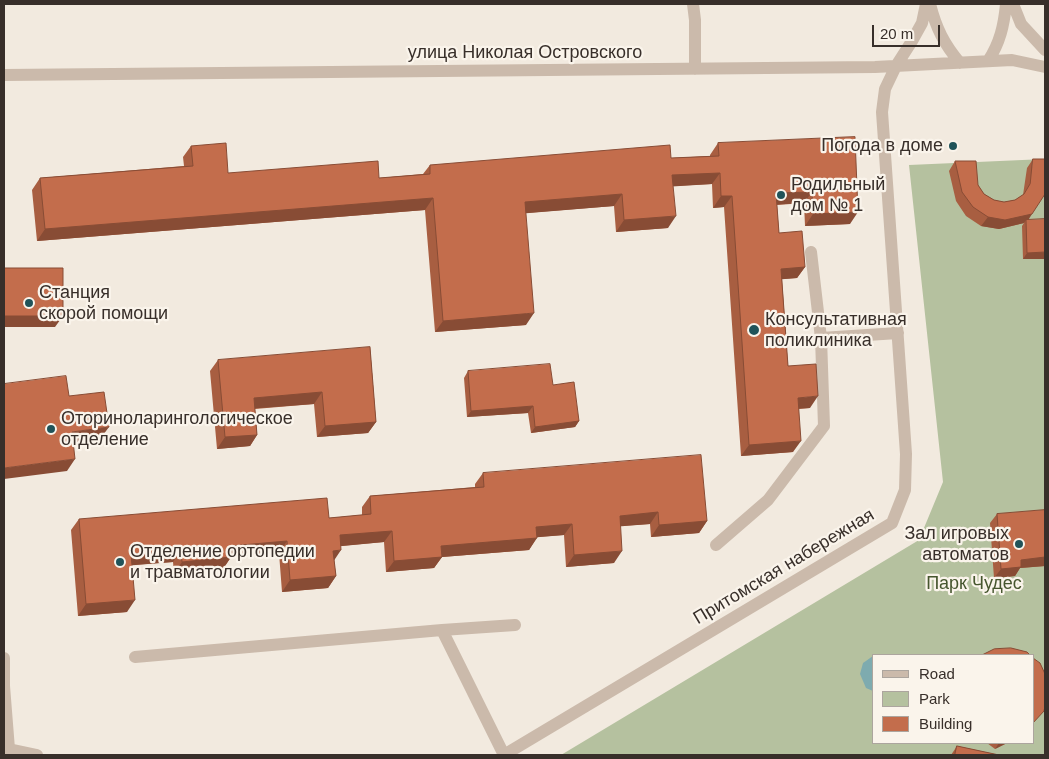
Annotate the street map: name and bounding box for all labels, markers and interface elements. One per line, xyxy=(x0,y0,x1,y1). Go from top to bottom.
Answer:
scale bar xyxy=(874,15,942,47)
text: 20 m xyxy=(880,25,913,42)
street label: улица Николая Островского xyxy=(408,42,642,64)
place label: Погода в доме xyxy=(821,135,943,157)
marker: Погода в доме xyxy=(947,140,959,152)
place label: Родильный дом № 1 xyxy=(791,174,885,216)
marker: Родильный дом № 1 xyxy=(775,189,787,201)
place label: Станция скорой помощи xyxy=(39,282,168,324)
marker: Станция скорой помощи xyxy=(23,297,35,309)
place label: Консультативная поликлиника xyxy=(765,309,907,352)
marker: Консультативная поликлиника xyxy=(747,323,761,337)
place label: Оториноларингологическое отделение xyxy=(61,408,293,450)
marker: Оториноларингологическое отделение xyxy=(45,423,57,435)
street label: Притомская набережная xyxy=(690,504,878,630)
place label: Зал игровых автоматов xyxy=(904,523,1009,566)
marker: Зал игровых автоматов xyxy=(1013,538,1025,550)
place label: Отделение ортопедии и травматологии xyxy=(130,541,315,584)
marker: Отделение ортопедии и травматологии xyxy=(114,556,126,568)
park label: Парк Чудес xyxy=(926,573,1022,595)
legend xyxy=(872,654,1034,744)
text: Road xyxy=(919,665,955,682)
text: Park xyxy=(919,690,950,707)
text: Building xyxy=(919,715,972,732)

